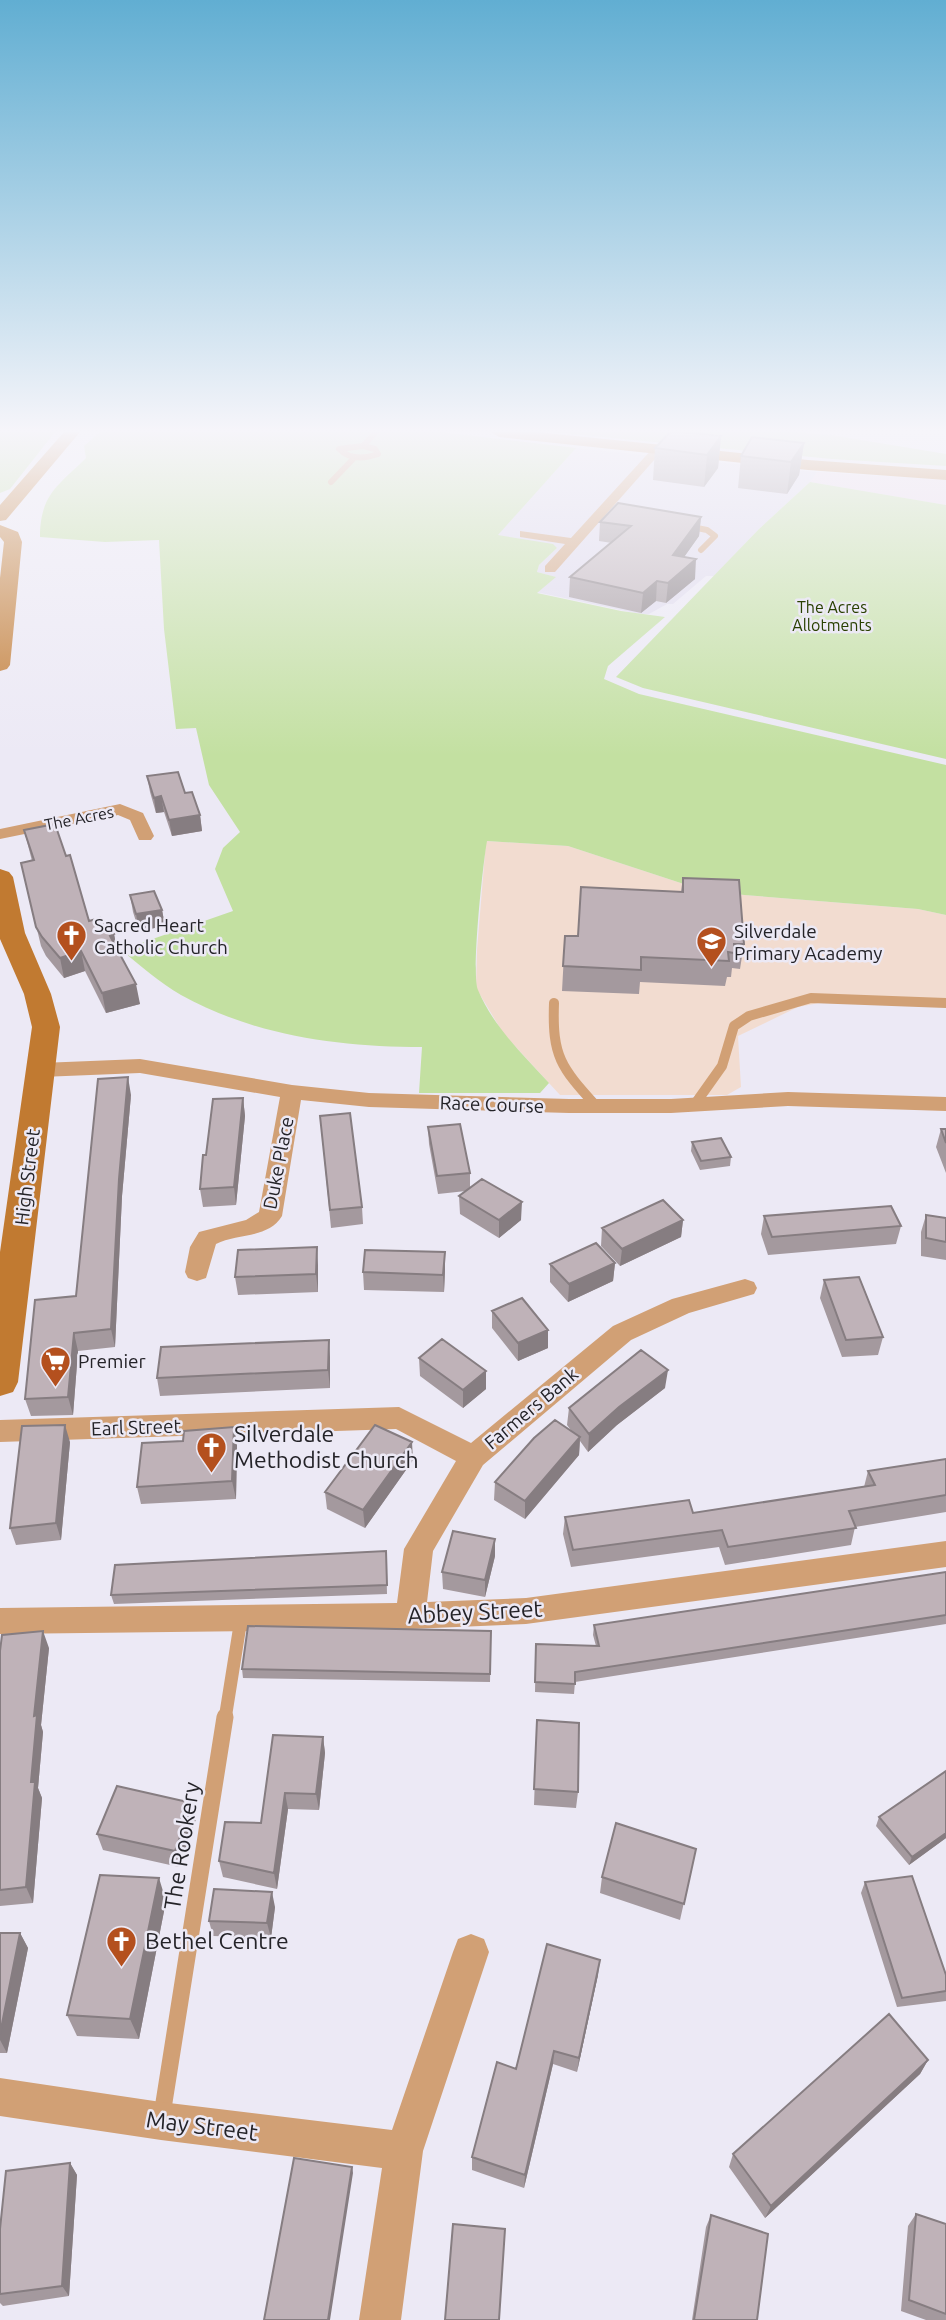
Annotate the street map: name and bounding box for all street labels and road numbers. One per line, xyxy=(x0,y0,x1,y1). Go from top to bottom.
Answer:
street label: The Acres xyxy=(43,802,115,834)
street label: Race Course xyxy=(439,1091,545,1117)
street label: Duke Place xyxy=(258,1115,298,1211)
street label: High Street xyxy=(10,1127,44,1227)
street label: Farmers Bank xyxy=(480,1362,583,1453)
street label: Earl Street xyxy=(91,1414,182,1440)
street label: Abbey Street xyxy=(407,1595,543,1628)
street label: The Rookery xyxy=(159,1780,204,1912)
street label: May Street xyxy=(145,2106,259,2145)

